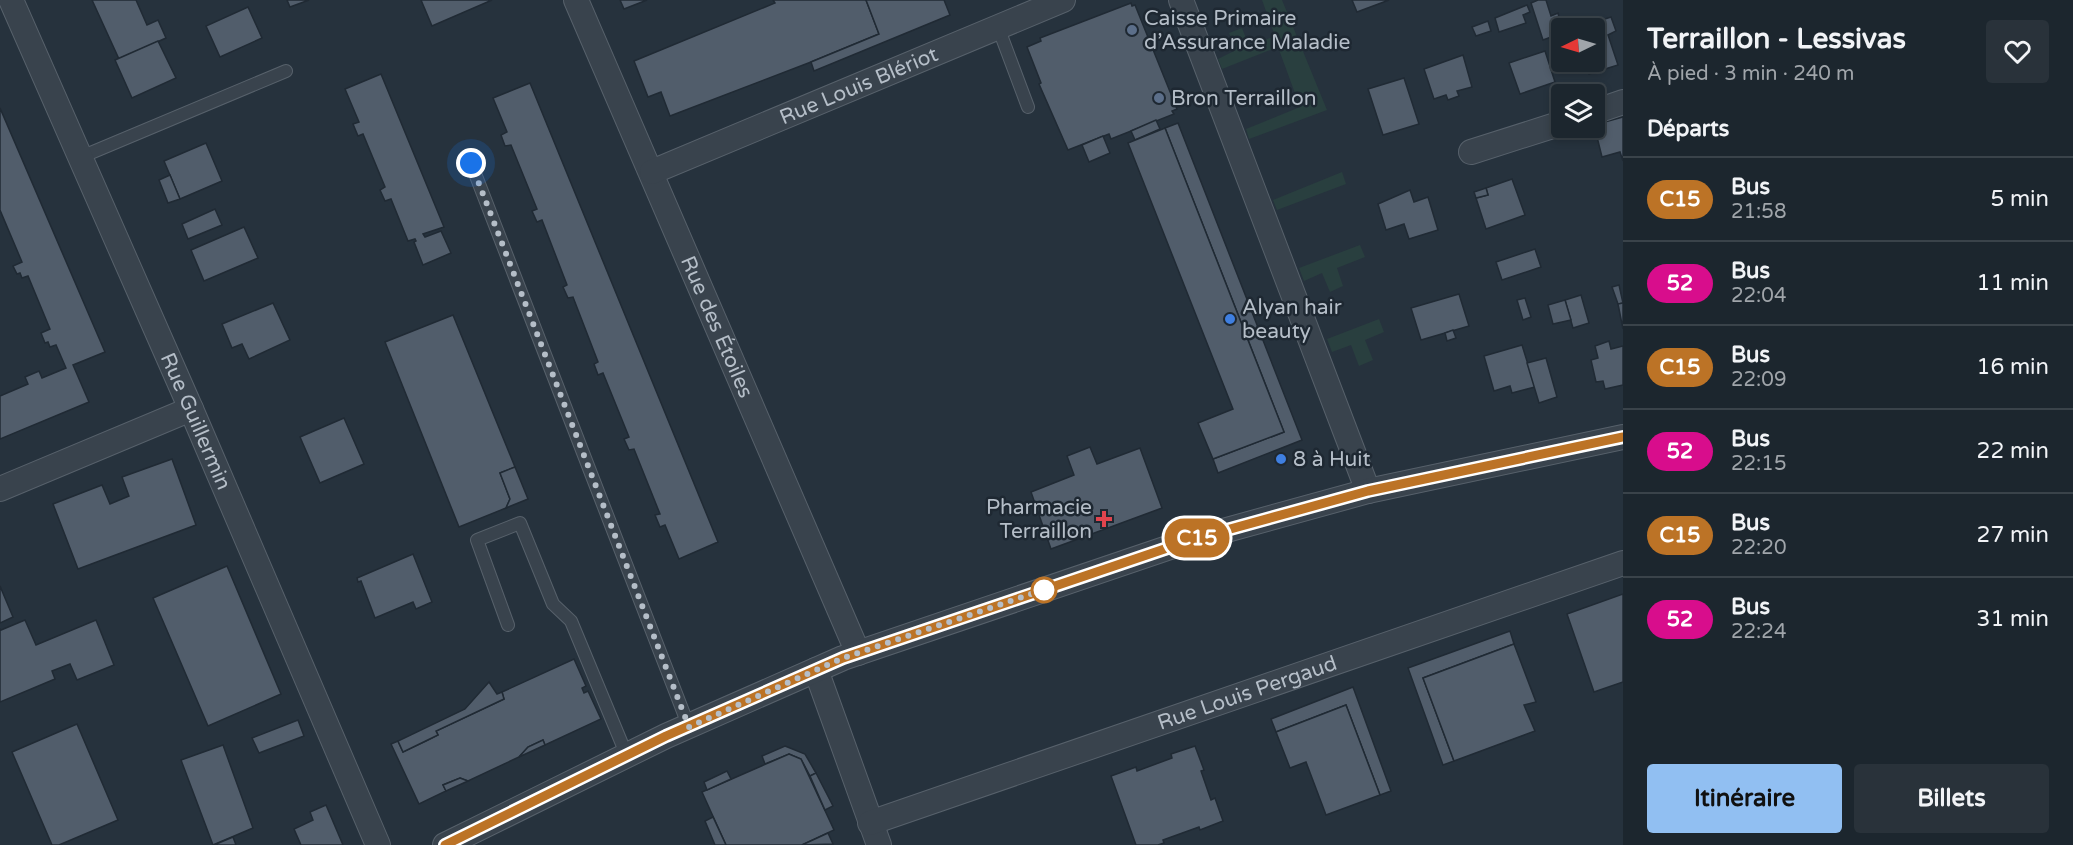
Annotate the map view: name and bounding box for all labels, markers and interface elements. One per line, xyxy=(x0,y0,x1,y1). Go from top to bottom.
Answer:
place label: Caisse Primaire d’Assurance Maladie xyxy=(1144,6,1350,55)
north arrow xyxy=(1551,18,1605,72)
map controls xyxy=(1551,18,1605,138)
button: heart xyxy=(1986,20,2049,83)
text: Terraillon - Lessivas xyxy=(1647,22,1906,56)
marker: Caisse Primaire d’Assurance Maladie xyxy=(1125,23,1139,37)
street label: Rue Louis Blériot xyxy=(776,41,941,130)
text: À pied · 3 min · 240 m xyxy=(1647,62,1854,86)
button: layers xyxy=(1551,84,1605,138)
place label: Bron Terraillon xyxy=(1171,86,1317,111)
marker: Bron Terraillon xyxy=(1152,91,1166,105)
text: Départs xyxy=(1647,116,1729,142)
your location xyxy=(456,148,486,178)
text: Bus xyxy=(1731,174,1770,200)
text: 5 min xyxy=(1990,186,2049,212)
text: C15 xyxy=(1660,187,1700,212)
text: 21:58 xyxy=(1731,200,1786,224)
street label: Rue des Étoiles xyxy=(676,252,759,402)
text: Bus xyxy=(1731,258,1770,284)
text: 11 min xyxy=(1977,270,2049,296)
text: 52 xyxy=(1667,271,1693,296)
text: 22:04 xyxy=(1731,284,1786,308)
place label: Alyan hair beauty xyxy=(1242,295,1342,344)
marker: Alyan hair beauty xyxy=(1223,312,1237,326)
text: Bus xyxy=(1731,342,1770,368)
street label: Rue Guillermin xyxy=(155,349,237,493)
text: 16 min xyxy=(1977,354,2049,380)
text: C15 xyxy=(1660,355,1700,380)
text: 22:09 xyxy=(1731,368,1786,392)
text: Bus xyxy=(1731,426,1770,452)
text: 22 min xyxy=(1977,438,2049,464)
text: 52 xyxy=(1667,439,1693,464)
place label: 8 à Huit xyxy=(1293,447,1371,472)
marker: 8 à Huit xyxy=(1274,452,1288,466)
text: 22:15 xyxy=(1731,452,1786,476)
place label: Pharmacie Terraillon xyxy=(986,495,1092,544)
text: Bus xyxy=(1731,510,1770,536)
marker: Pharmacie Terraillon xyxy=(1097,512,1111,526)
line badge: C15 xyxy=(1162,518,1232,558)
text: 27 min xyxy=(1977,522,2049,548)
text: C15 xyxy=(1660,523,1700,548)
text: C15 xyxy=(1177,526,1217,551)
text: 22:20 xyxy=(1731,536,1786,560)
unlabelled marker xyxy=(1031,577,1057,603)
text: Bus xyxy=(1731,594,1770,620)
text: 31 min xyxy=(1977,606,2049,632)
text: 52 xyxy=(1667,607,1693,632)
text: 22:24 xyxy=(1731,620,1786,644)
street label: Rue Louis Pergaud xyxy=(1154,650,1340,735)
button: Itinéraire xyxy=(1647,764,1842,833)
button: Billets xyxy=(1854,764,2049,833)

